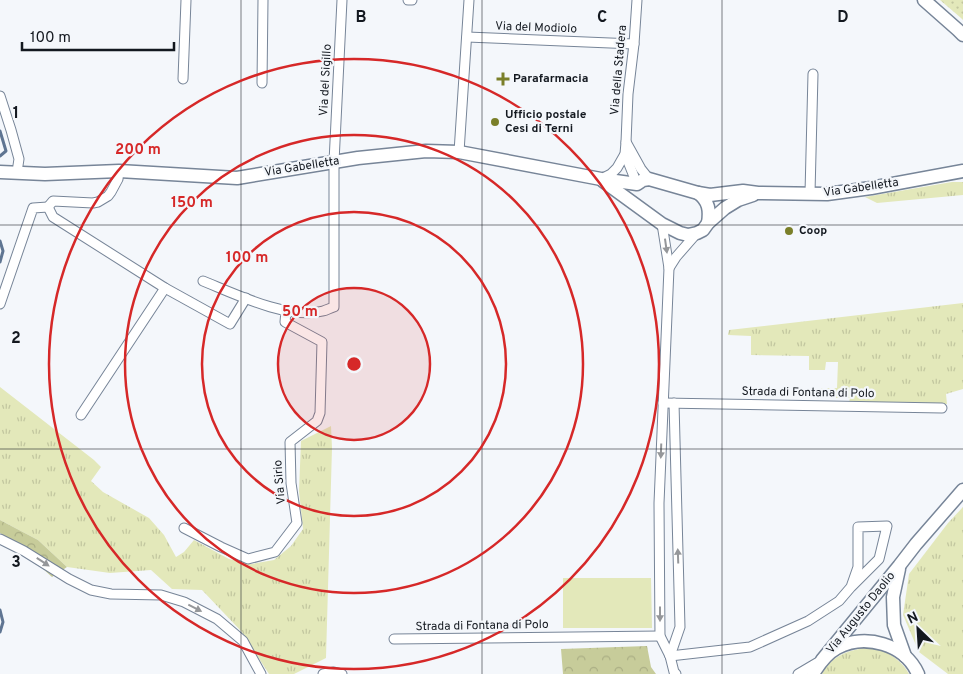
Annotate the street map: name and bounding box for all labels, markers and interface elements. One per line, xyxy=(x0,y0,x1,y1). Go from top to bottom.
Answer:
text: B xyxy=(355,8,367,28)
text: C xyxy=(597,8,607,28)
text: D xyxy=(837,8,849,28)
street label: Via del Modiolo xyxy=(495,19,578,37)
scale bar xyxy=(22,20,175,52)
street label: Via della Stadera xyxy=(607,24,631,116)
text: 100 m xyxy=(30,29,71,48)
street label: Via del Sigillo xyxy=(316,43,336,116)
place label: Parafarmacia xyxy=(513,71,588,87)
marker: Parafarmacia xyxy=(497,73,509,85)
text: 1 xyxy=(13,104,19,124)
place label: Ufficio postale Cesi di Terni xyxy=(505,107,587,137)
marker: Ufficio postale Cesi di Terni xyxy=(489,116,501,128)
text: 200 m xyxy=(115,141,161,160)
street label: Via Gabelletta xyxy=(263,153,341,181)
street label: Via Gabelletta xyxy=(822,175,900,201)
text: 150 m xyxy=(171,194,213,213)
place label: Coop xyxy=(799,223,827,239)
marker: Coop xyxy=(783,225,795,237)
one-way arrow xyxy=(662,238,670,254)
text: 100 m xyxy=(226,249,268,268)
text: 50 m xyxy=(282,303,318,322)
text: 2 xyxy=(11,329,21,349)
centre of rings xyxy=(345,355,363,373)
street label: Strada di Fontana di Polo xyxy=(741,384,875,402)
one-way arrow xyxy=(656,444,664,460)
street label: Via Sirio xyxy=(270,459,290,505)
one-way arrow xyxy=(673,548,681,564)
text: 3 xyxy=(11,553,21,573)
one-way arrow xyxy=(36,558,49,567)
street label: Via Augusto Daolio xyxy=(823,568,899,657)
one-way arrow xyxy=(188,604,202,612)
north arrow xyxy=(893,604,943,654)
one-way arrow xyxy=(656,606,664,622)
text: N xyxy=(905,609,921,628)
street label: Strada di Fontana di Polo xyxy=(415,617,549,635)

